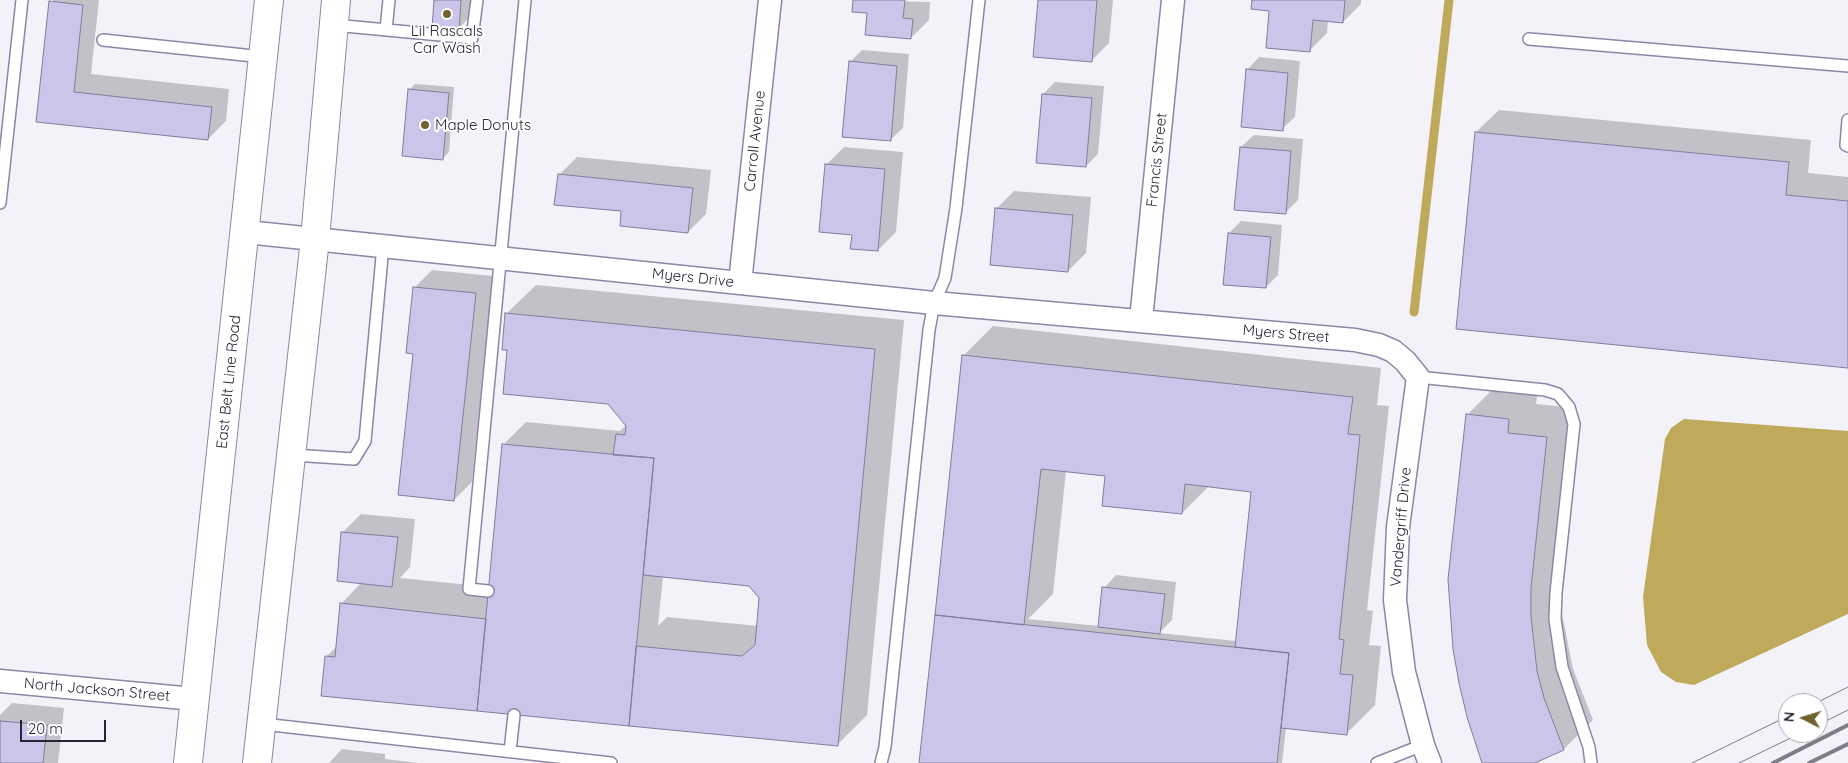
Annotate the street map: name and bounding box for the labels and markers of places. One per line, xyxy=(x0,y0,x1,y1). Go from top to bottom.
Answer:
marker: Lil Rascals Car Wash xyxy=(441,8,453,20)
place label: Lil Rascals Car Wash xyxy=(411,22,483,57)
place label: Maple Donuts xyxy=(435,116,531,134)
marker: Maple Donuts xyxy=(419,119,431,131)

